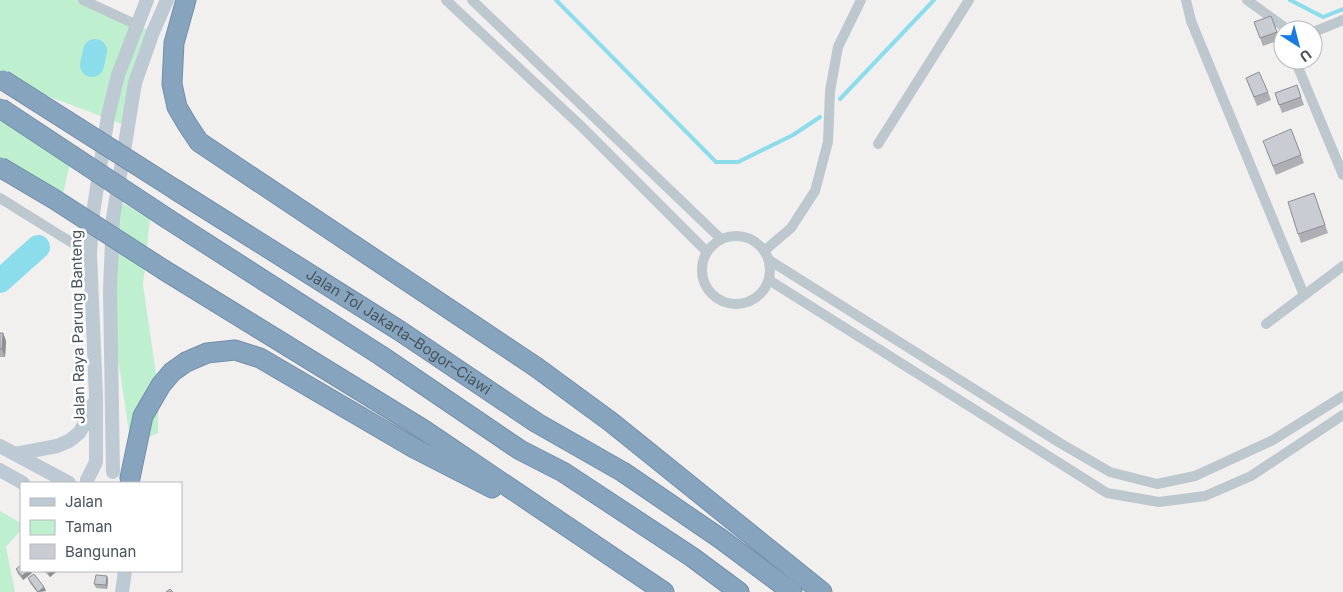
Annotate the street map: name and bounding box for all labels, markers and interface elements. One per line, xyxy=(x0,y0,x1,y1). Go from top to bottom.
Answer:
north arrow xyxy=(1273,20,1323,70)
text: U xyxy=(1297,46,1315,66)
street label: Jalan Raya Parung Banteng xyxy=(66,230,89,424)
street label: Jalan Tol Jakarta–Bogor–Ciawi xyxy=(303,264,495,399)
legend xyxy=(20,482,182,572)
text: Jalan xyxy=(65,492,103,511)
text: Taman xyxy=(65,517,112,536)
text: Bangunan xyxy=(65,542,136,561)

